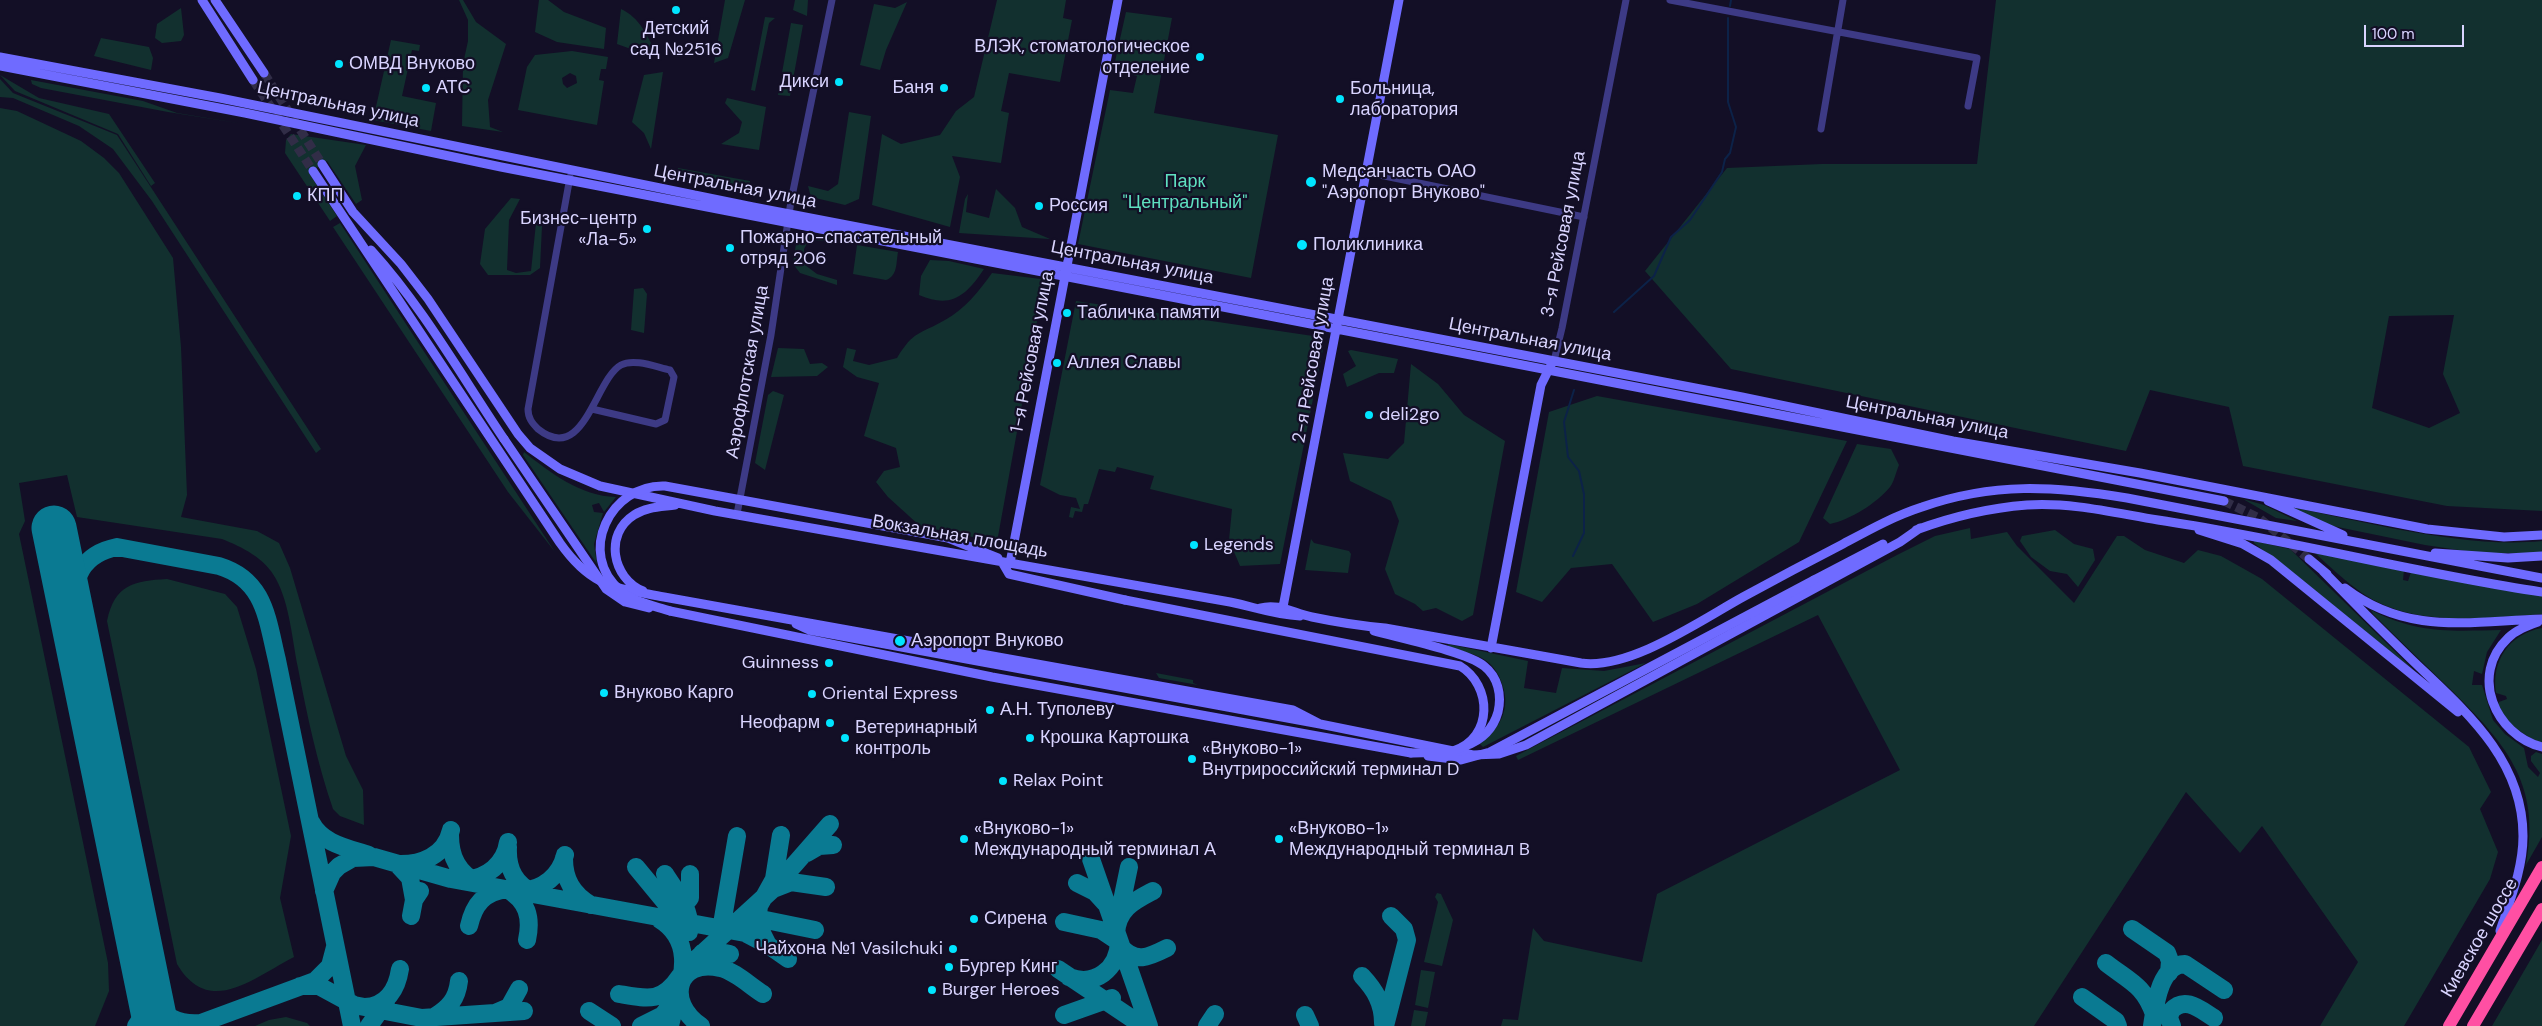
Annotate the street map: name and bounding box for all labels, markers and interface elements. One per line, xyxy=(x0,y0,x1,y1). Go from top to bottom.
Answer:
marker: Детский сад №2516 xyxy=(670,4,682,16)
scale bar xyxy=(2367,15,2467,47)
place label: Детский сад №2516 xyxy=(630,18,722,60)
text: 100 m xyxy=(2372,24,2415,44)
place label: ВЛЭК, стоматологическое отделение xyxy=(974,36,1190,78)
marker: ВЛЭК, стоматологическое отделение xyxy=(1194,51,1206,63)
place label: ОМВД Внуково xyxy=(349,53,475,75)
marker: ОМВД Внуково xyxy=(333,58,345,70)
place label: Дикси xyxy=(780,71,829,93)
marker: Дикси xyxy=(833,76,845,88)
street label: Центральная улица xyxy=(255,77,421,133)
place label: АТС xyxy=(436,77,471,99)
place label: Баня xyxy=(892,77,934,99)
place label: Больница, лаборатория xyxy=(1350,78,1458,120)
marker: АТС xyxy=(420,82,432,94)
marker: Баня xyxy=(938,82,950,94)
marker: Больница, лаборатория xyxy=(1334,93,1346,105)
street label: 3-я Рейсовая улица xyxy=(1537,149,1591,319)
street label: Центральная улица xyxy=(652,161,818,213)
place label: Медсанчасть ОАО "Аэропорт Внуково" xyxy=(1322,161,1485,203)
park label: Парк "Центральный" xyxy=(1123,171,1247,213)
marker: Медсанчасть ОАО "Аэропорт Внуково" xyxy=(1304,175,1318,189)
place label: КПП xyxy=(307,185,343,207)
marker: КПП xyxy=(291,190,303,202)
place label: Россия xyxy=(1049,195,1108,217)
marker: Россия xyxy=(1033,200,1045,212)
place label: Бизнес-центр «Ла-5» xyxy=(520,208,637,250)
marker: Бизнес-центр «Ла-5» xyxy=(641,223,653,235)
place label: Пожарно-спасательный отряд 206 xyxy=(740,227,942,270)
place label: Поликлиника xyxy=(1313,234,1423,256)
street label: Центральная улица xyxy=(1049,237,1215,289)
marker: Поликлиника xyxy=(1295,238,1309,252)
marker: Пожарно-спасательный отряд 206 xyxy=(724,242,736,254)
street label: 1-я Рейсовая улица xyxy=(1007,270,1059,434)
street label: 2-я Рейсовая улица xyxy=(1289,275,1339,445)
street label: Аэрофлотская улица xyxy=(722,284,774,460)
place label: Табличка памяти xyxy=(1077,302,1220,324)
marker: Табличка памяти xyxy=(1061,307,1073,319)
street label: Центральная улица xyxy=(1447,314,1613,366)
place label: Аллея Славы xyxy=(1067,352,1181,374)
marker: Аллея Славы xyxy=(1051,357,1063,369)
street label: Центральная улица xyxy=(1844,392,2010,444)
place label: deli2go xyxy=(1379,404,1440,426)
marker: deli2go xyxy=(1363,409,1375,421)
street label: Вокзальная площадь xyxy=(871,511,1049,563)
place label: Legends xyxy=(1204,534,1274,556)
marker: Legends xyxy=(1188,539,1200,551)
place label: Аэропорт Внуково xyxy=(911,630,1063,652)
marker: Аэропорт Внуково xyxy=(893,634,907,648)
place label: Guinness xyxy=(742,652,819,674)
marker: Guinness xyxy=(823,657,835,669)
place label: Внуково Карго xyxy=(614,682,734,704)
place label: Oriental Express xyxy=(822,683,958,705)
marker: Внуково Карго xyxy=(598,687,610,699)
marker: Oriental Express xyxy=(806,688,818,700)
place label: А.Н. Туполеву xyxy=(1000,699,1114,721)
marker: А.Н. Туполеву xyxy=(984,704,996,716)
place label: Неофарм xyxy=(740,712,820,734)
marker: Неофарм xyxy=(824,717,836,729)
place label: Ветеринарный контроль xyxy=(855,717,977,760)
place label: Крошка Картошка xyxy=(1040,727,1189,749)
marker: Ветеринарный контроль xyxy=(839,732,851,744)
marker: Крошка Картошка xyxy=(1024,732,1036,744)
place label: «Внуково-1» Внутрироссийский терминал D xyxy=(1202,738,1459,781)
marker: «Внуково-1» Внутрироссийский терминал D xyxy=(1186,753,1198,765)
place label: Relax Point xyxy=(1013,770,1103,792)
marker: Relax Point xyxy=(997,775,1009,787)
place label: «Внуково-1» Международный терминал А xyxy=(974,818,1216,861)
place label: «Внуково-1» Международный терминал B xyxy=(1289,818,1530,861)
marker: «Внуково-1» Международный терминал А xyxy=(958,833,970,845)
marker: «Внуково-1» Международный терминал B xyxy=(1273,833,1285,845)
street label: Киевское шоссе xyxy=(2437,874,2523,1002)
place label: Сирена xyxy=(984,908,1047,930)
marker: Сирена xyxy=(968,913,980,925)
place label: Чайхона №1 Vasilchuki xyxy=(755,938,943,960)
marker: Чайхона №1 Vasilchuki xyxy=(947,943,959,955)
place label: Бургер Кинг xyxy=(959,956,1057,978)
marker: Бургер Кинг xyxy=(943,961,955,973)
place label: Burger Heroes xyxy=(942,979,1060,1001)
marker: Burger Heroes xyxy=(926,984,938,996)

